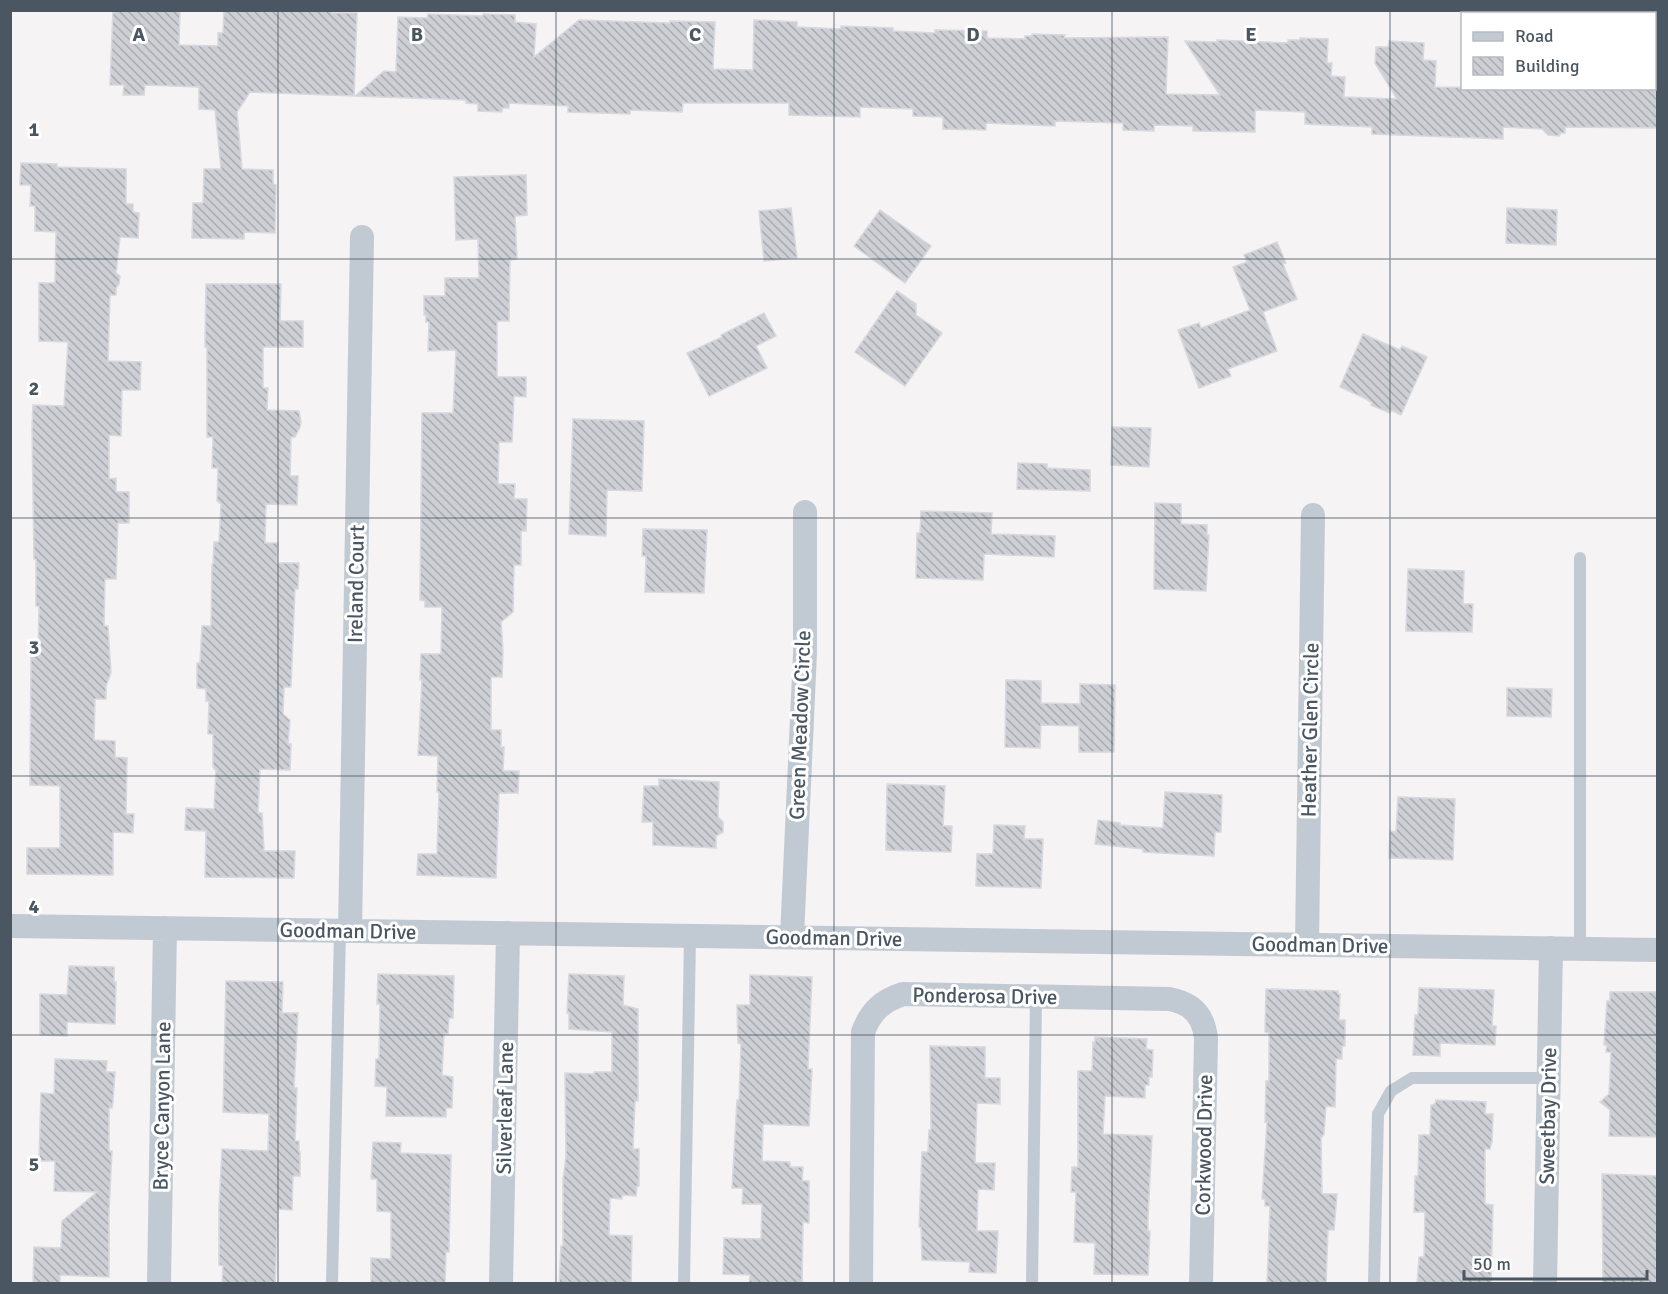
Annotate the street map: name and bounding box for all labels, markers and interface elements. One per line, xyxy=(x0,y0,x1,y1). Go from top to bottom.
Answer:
legend xyxy=(1461,12,1656,90)
text: A xyxy=(133,22,146,47)
text: B xyxy=(411,22,423,47)
text: C xyxy=(689,22,701,47)
text: D xyxy=(966,22,980,47)
text: E xyxy=(1245,22,1257,47)
text: Road xyxy=(1515,25,1554,47)
text: Building xyxy=(1515,55,1579,77)
text: 1 xyxy=(29,117,40,142)
text: 2 xyxy=(29,376,39,401)
street label: Ireland Court xyxy=(342,525,370,643)
street label: Green Meadow Circle xyxy=(784,630,816,820)
text: 3 xyxy=(29,635,39,660)
street label: Heather Glen Circle xyxy=(1295,642,1325,818)
text: 4 xyxy=(29,894,40,919)
street label: Goodman Drive xyxy=(279,917,417,945)
street label: Goodman Drive xyxy=(765,924,903,952)
street label: Goodman Drive xyxy=(1251,931,1389,959)
street label: Ponderosa Drive xyxy=(912,982,1058,1010)
street label: Bryce Canyon Lane xyxy=(148,1021,176,1191)
street label: Silverleaf Lane xyxy=(491,1041,519,1175)
street label: Sweetbay Drive xyxy=(1534,1047,1562,1185)
street label: Corkwood Drive xyxy=(1190,1074,1218,1216)
text: 5 xyxy=(29,1152,39,1177)
scale bar xyxy=(1464,1243,1647,1281)
text: 50 m xyxy=(1473,1253,1511,1275)

